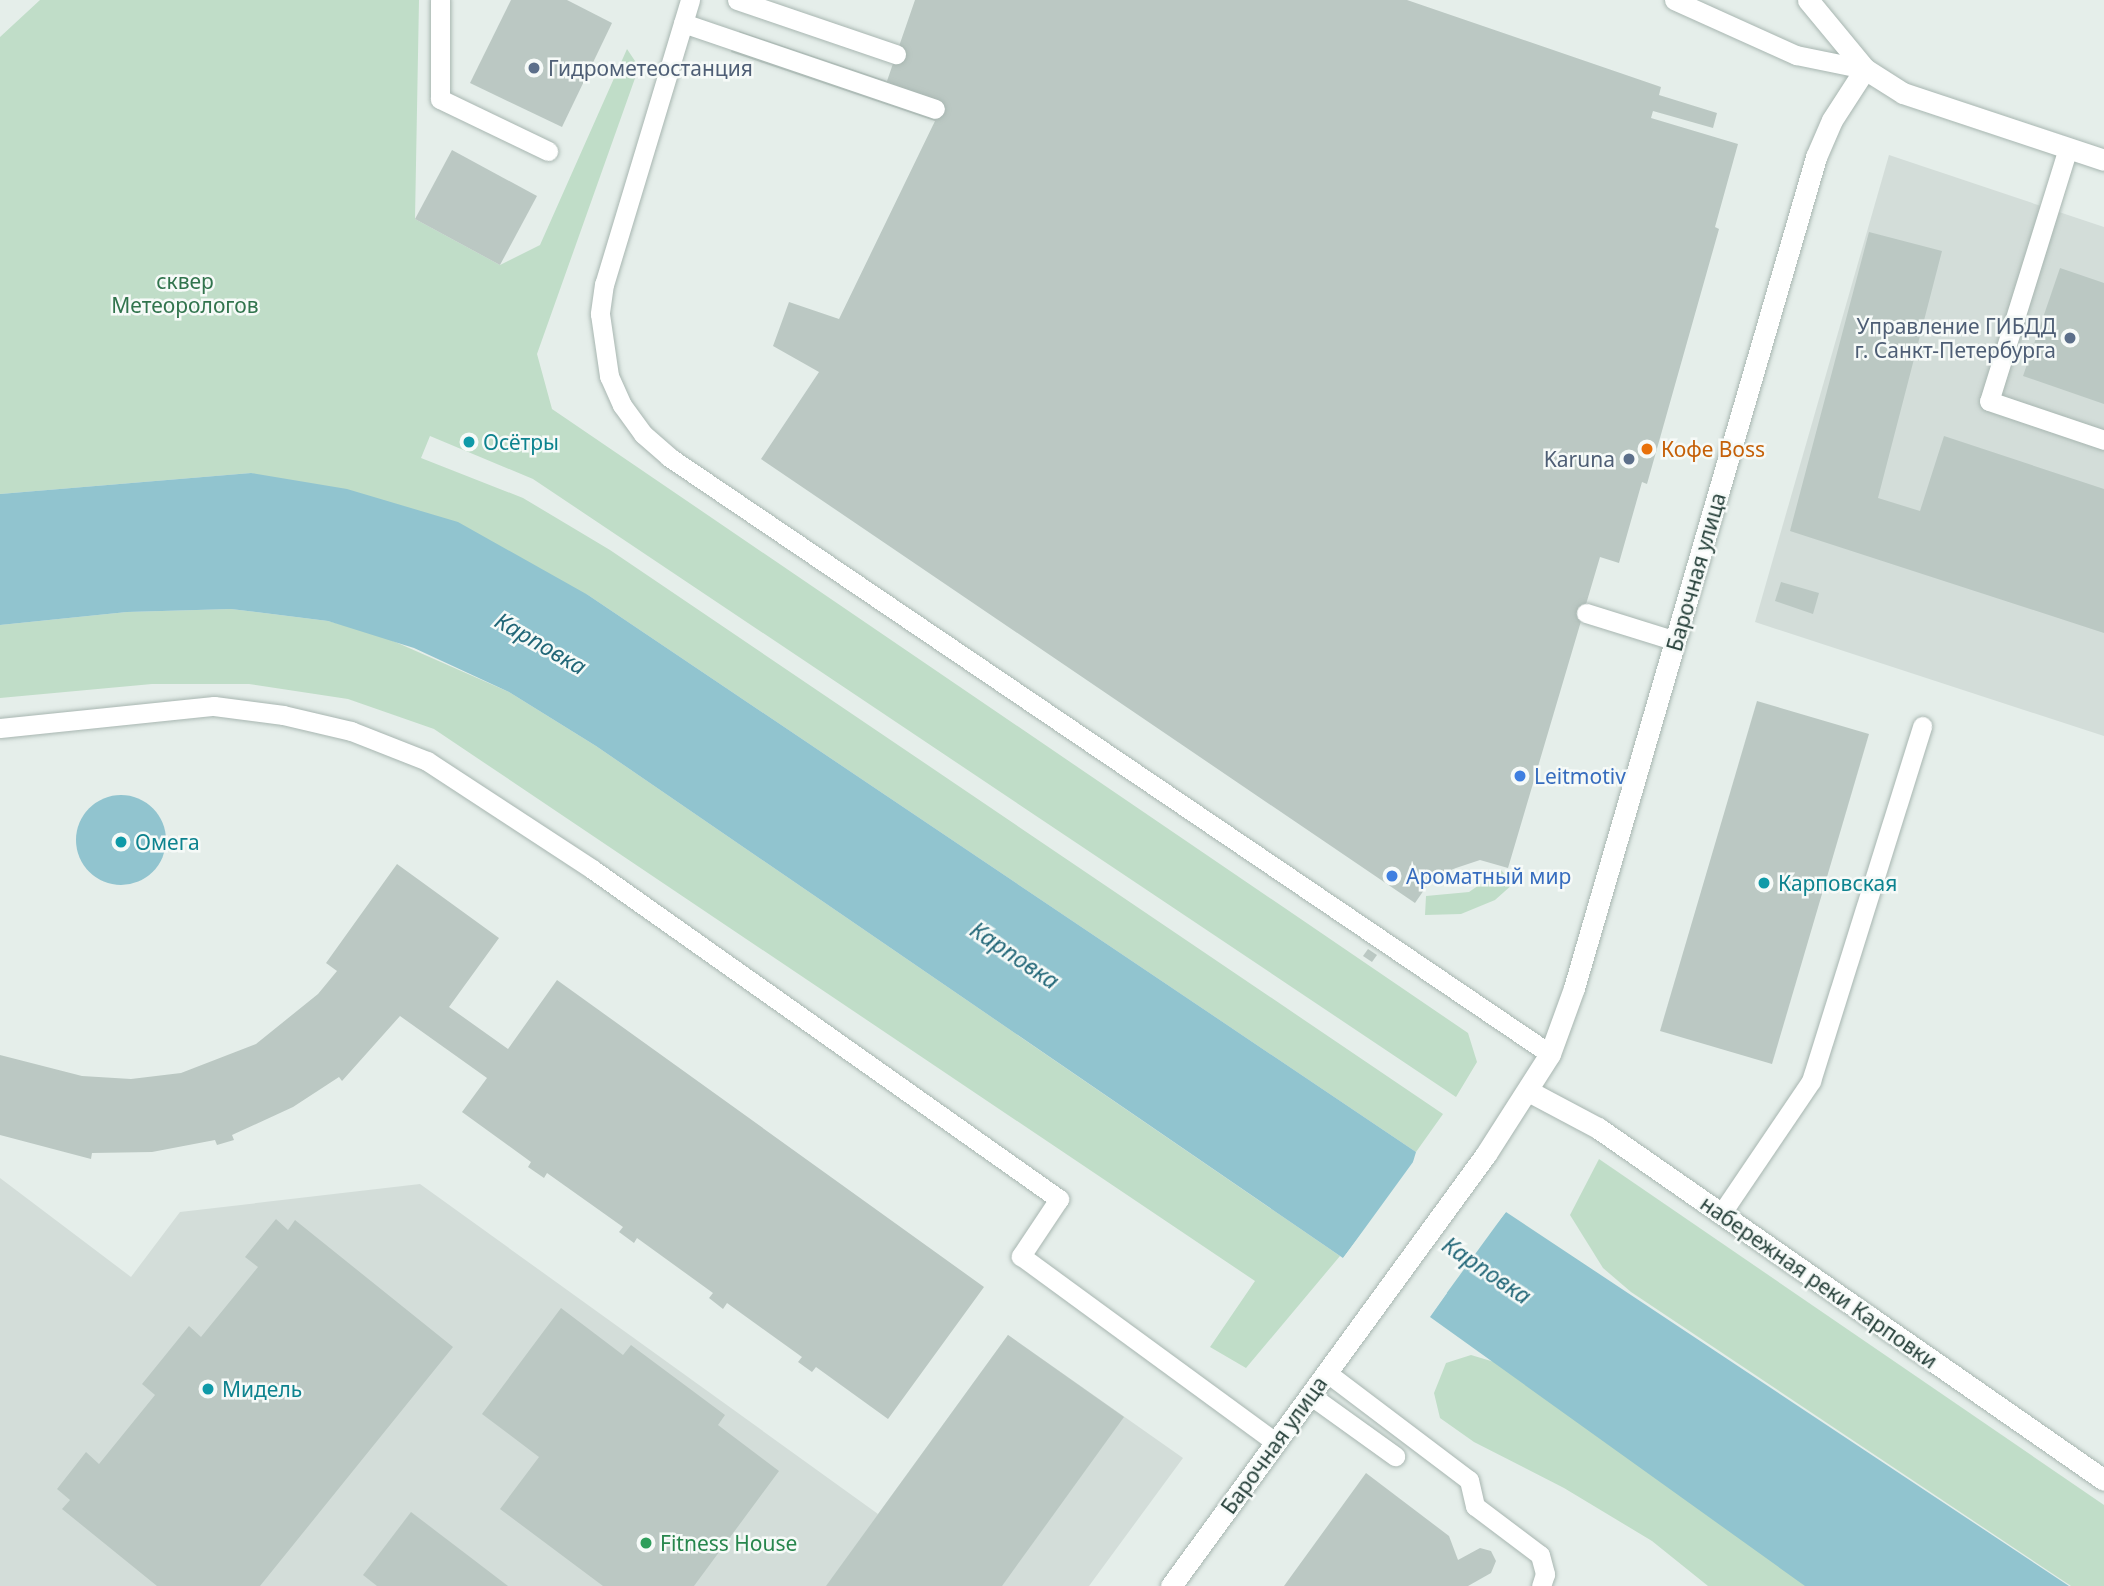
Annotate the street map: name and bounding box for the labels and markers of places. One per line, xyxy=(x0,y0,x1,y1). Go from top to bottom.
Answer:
place label: Гидрометеостанция xyxy=(548,55,753,81)
marker: Гидрометеостанция xyxy=(526,60,542,76)
place label: Управление ГИБДД г. Санкт-Петербурга xyxy=(1854,313,2056,363)
marker: Управление ГИБДД г. Санкт-Петербурга xyxy=(2062,330,2078,346)
place label: Осётры xyxy=(483,429,559,455)
marker: Осётры xyxy=(461,434,477,450)
place label: Кофе Boss xyxy=(1661,436,1765,462)
marker: Кофе Boss xyxy=(1639,441,1655,457)
place label: Karuna xyxy=(1544,446,1615,472)
marker: Karuna xyxy=(1621,451,1637,467)
place label: Leitmotiv xyxy=(1534,763,1626,789)
marker: Leitmotiv xyxy=(1512,768,1528,784)
place label: Омега xyxy=(135,829,200,855)
marker: Омега xyxy=(113,834,129,850)
place label: Ароматный мир xyxy=(1406,863,1571,889)
marker: Ароматный мир xyxy=(1384,868,1400,884)
place label: Карповская xyxy=(1778,870,1897,896)
marker: Карповская xyxy=(1756,875,1772,891)
place label: Мидель xyxy=(222,1376,302,1402)
marker: Мидель xyxy=(200,1381,216,1397)
place label: Fitness House xyxy=(660,1530,797,1556)
marker: Fitness House xyxy=(638,1535,654,1551)

